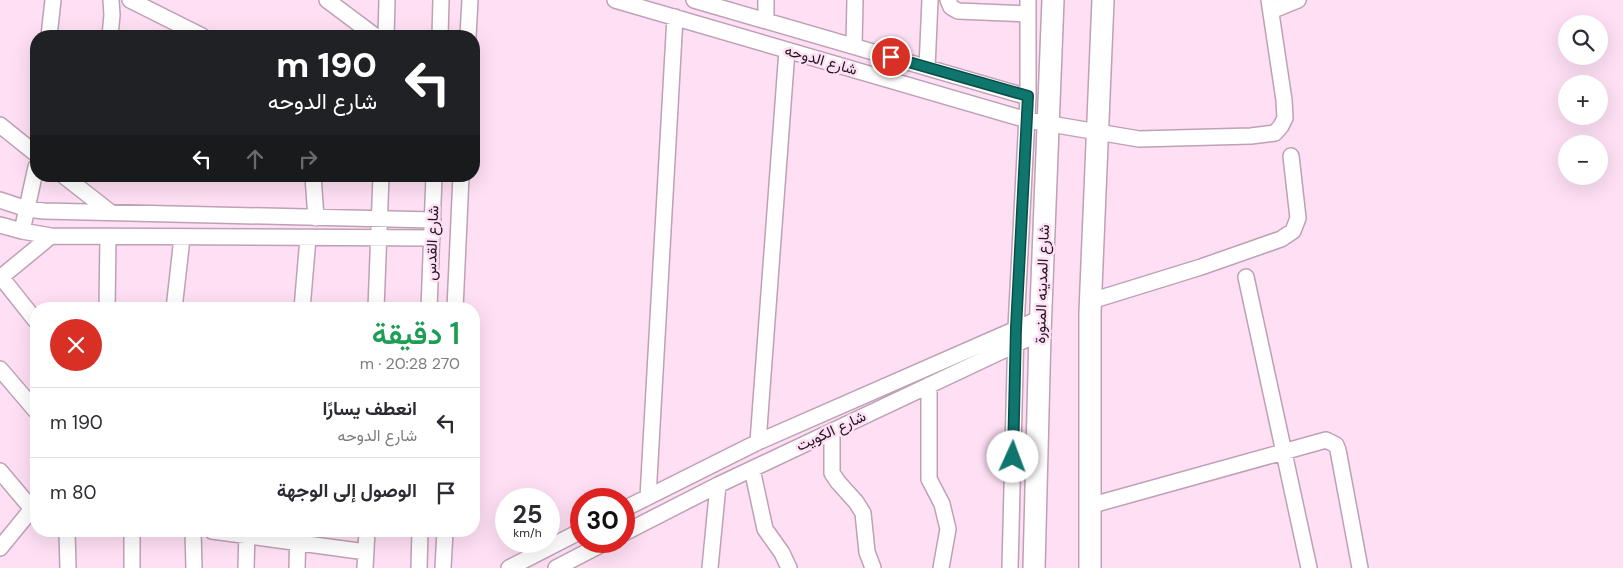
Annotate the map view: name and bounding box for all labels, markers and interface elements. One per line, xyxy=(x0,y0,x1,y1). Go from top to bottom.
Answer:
map controls xyxy=(1558,15,1608,185)
button: search xyxy=(1558,15,1608,65)
pin xyxy=(870,36,912,78)
street label: شارع الدوحه xyxy=(782,40,860,81)
text: 190 m xyxy=(276,42,377,88)
icon: arrive xyxy=(877,43,905,71)
icon: left xyxy=(395,50,460,115)
button: + xyxy=(1558,75,1608,125)
text: شارع الدوحه xyxy=(268,87,377,116)
button: − xyxy=(1558,135,1608,185)
icon: left xyxy=(188,145,216,173)
icon: ahead xyxy=(241,145,269,173)
icon: right xyxy=(294,145,322,173)
street label: شارع القدس xyxy=(421,205,444,281)
street label: شارع المدينه المنورة xyxy=(1030,224,1055,344)
text: 1 دقيقة xyxy=(372,314,460,353)
button: close xyxy=(50,319,102,371)
text: 270 m · 20:28 xyxy=(360,353,460,374)
text: انعطف يسارًا xyxy=(323,396,417,421)
street label: شارع الكويت xyxy=(793,406,870,457)
icon: left xyxy=(432,409,460,437)
text: 190 m xyxy=(50,410,103,435)
text: شارع الدوحه xyxy=(338,425,417,446)
position arrow xyxy=(986,430,1038,482)
text: الوصول إلى الوجهة xyxy=(277,478,417,503)
icon: arrive xyxy=(432,479,460,507)
text: 80 m xyxy=(50,480,97,505)
speed limit sign: 30 xyxy=(570,488,635,553)
text: 25 xyxy=(513,498,542,531)
text: km/h xyxy=(513,525,542,541)

